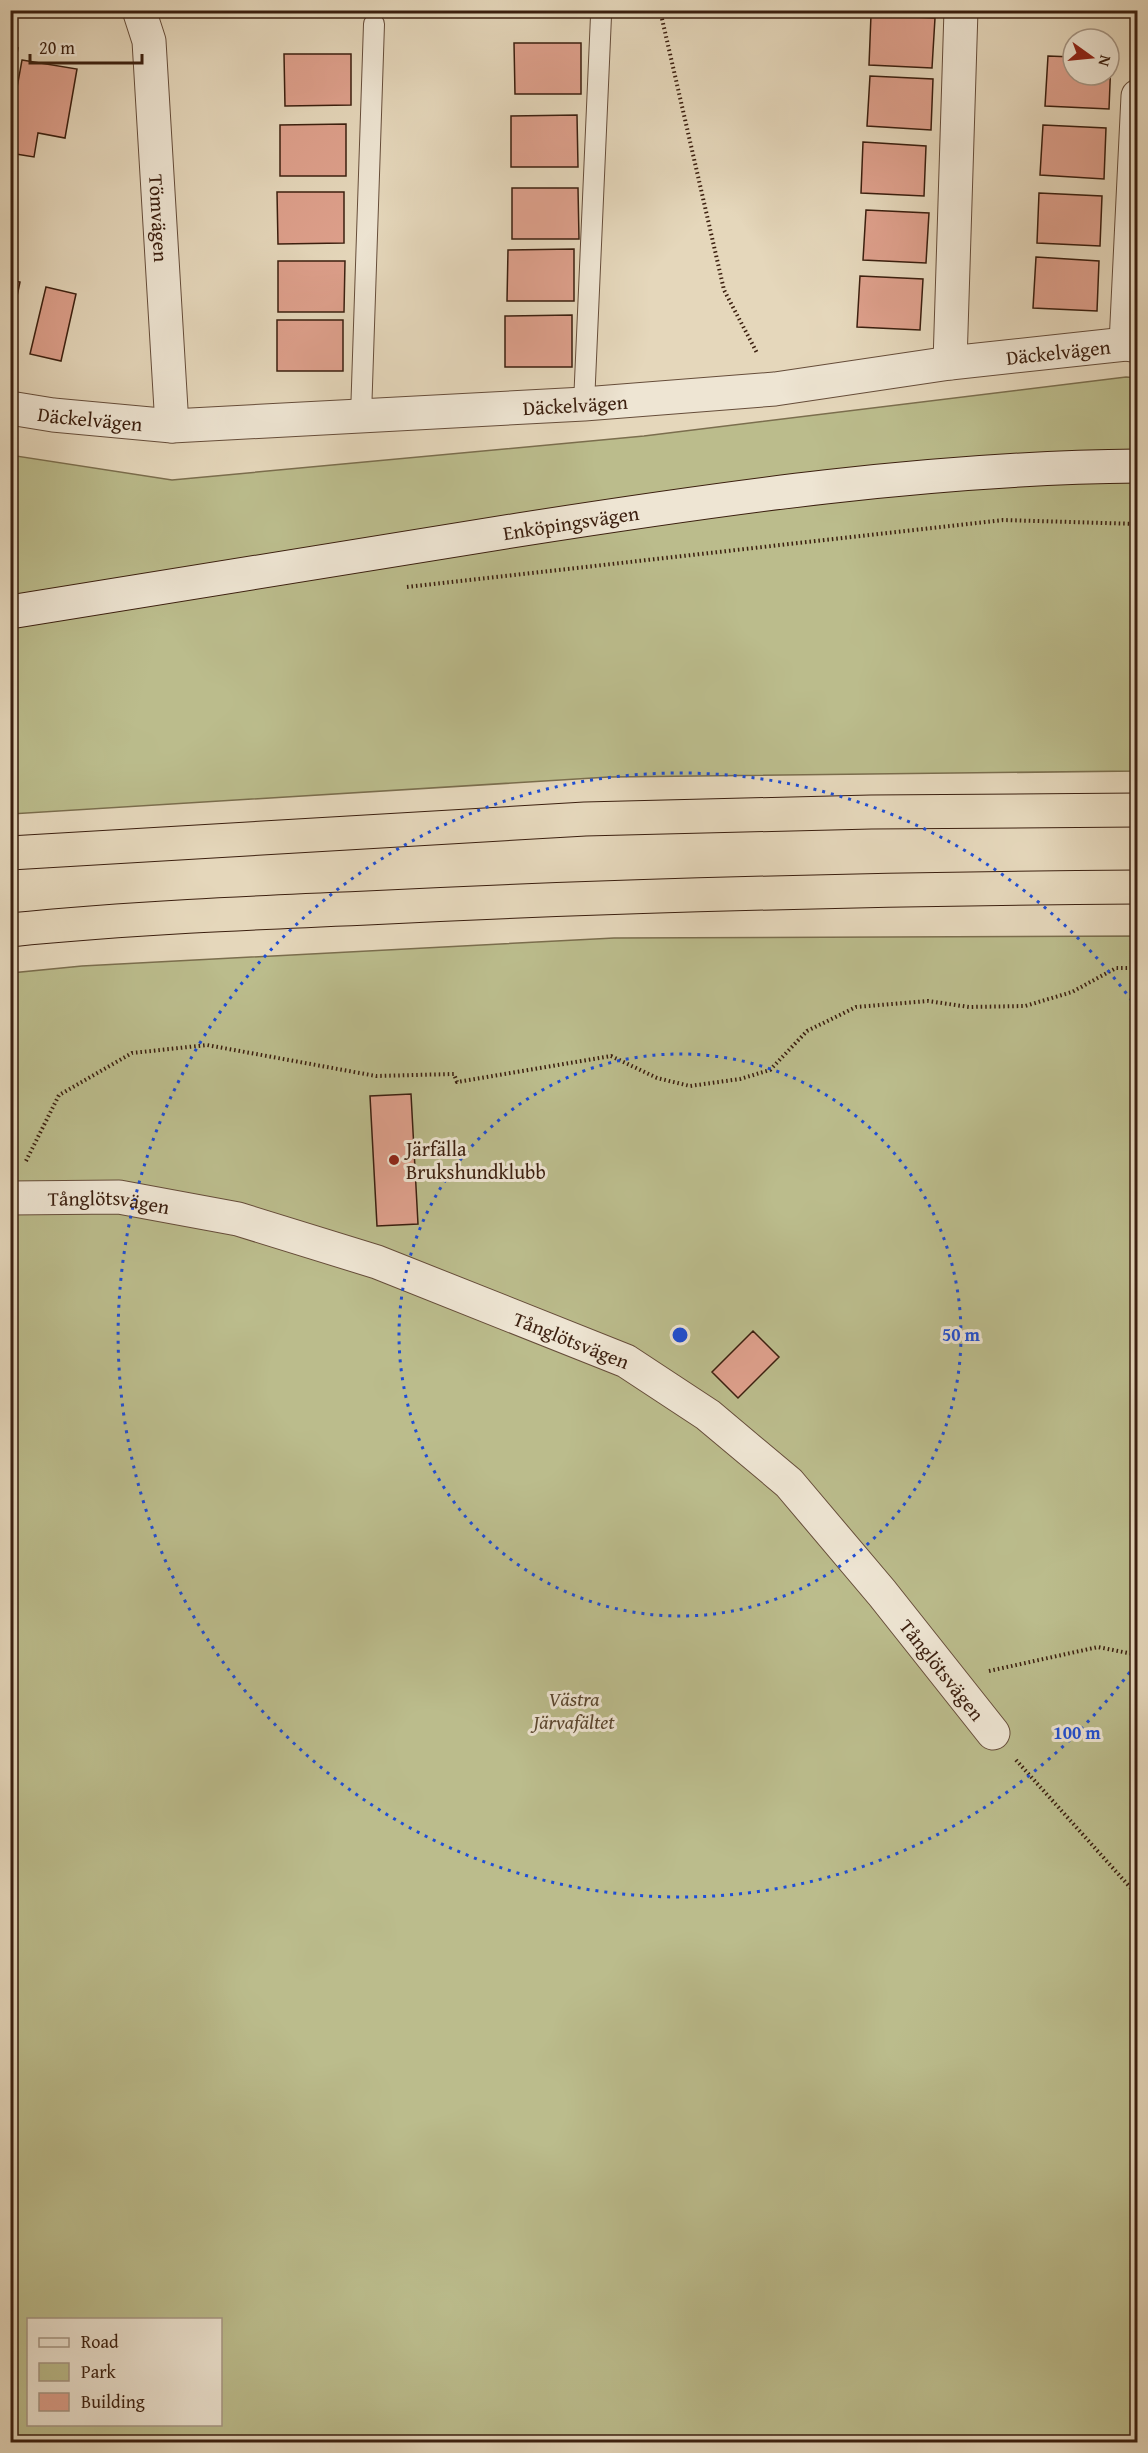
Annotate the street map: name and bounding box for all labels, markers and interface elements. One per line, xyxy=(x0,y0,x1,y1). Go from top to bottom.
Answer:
scale bar xyxy=(30,27,142,65)
north arrow xyxy=(1061,27,1121,87)
text: 20 m xyxy=(39,34,75,61)
text: N xyxy=(1092,53,1118,69)
street label: Tömvägen xyxy=(142,173,177,263)
street label: Däckelvägen xyxy=(1004,331,1112,371)
street label: Däckelvägen xyxy=(522,386,629,422)
street label: Däckelvägen xyxy=(36,398,144,438)
street label: Enköpingsvägen xyxy=(501,497,641,547)
place label: Järfälla Brukshundklubb xyxy=(403,1134,546,1186)
marker: Järfälla Brukshundklubb xyxy=(387,1153,401,1167)
street label: Tånglötsvägen xyxy=(48,1182,172,1221)
street label: Tånglötsvägen xyxy=(509,1303,634,1376)
text: 50 m xyxy=(942,1321,981,1348)
centre of rings xyxy=(670,1325,690,1345)
street label: Tånglötsvägen xyxy=(893,1612,992,1727)
park label: Västra Järvafältet xyxy=(530,1684,615,1736)
text: 100 m xyxy=(1053,1719,1101,1746)
legend xyxy=(27,2318,222,2426)
text: Road xyxy=(81,2328,119,2355)
text: Park xyxy=(81,2358,117,2385)
text: Building xyxy=(81,2388,145,2415)

